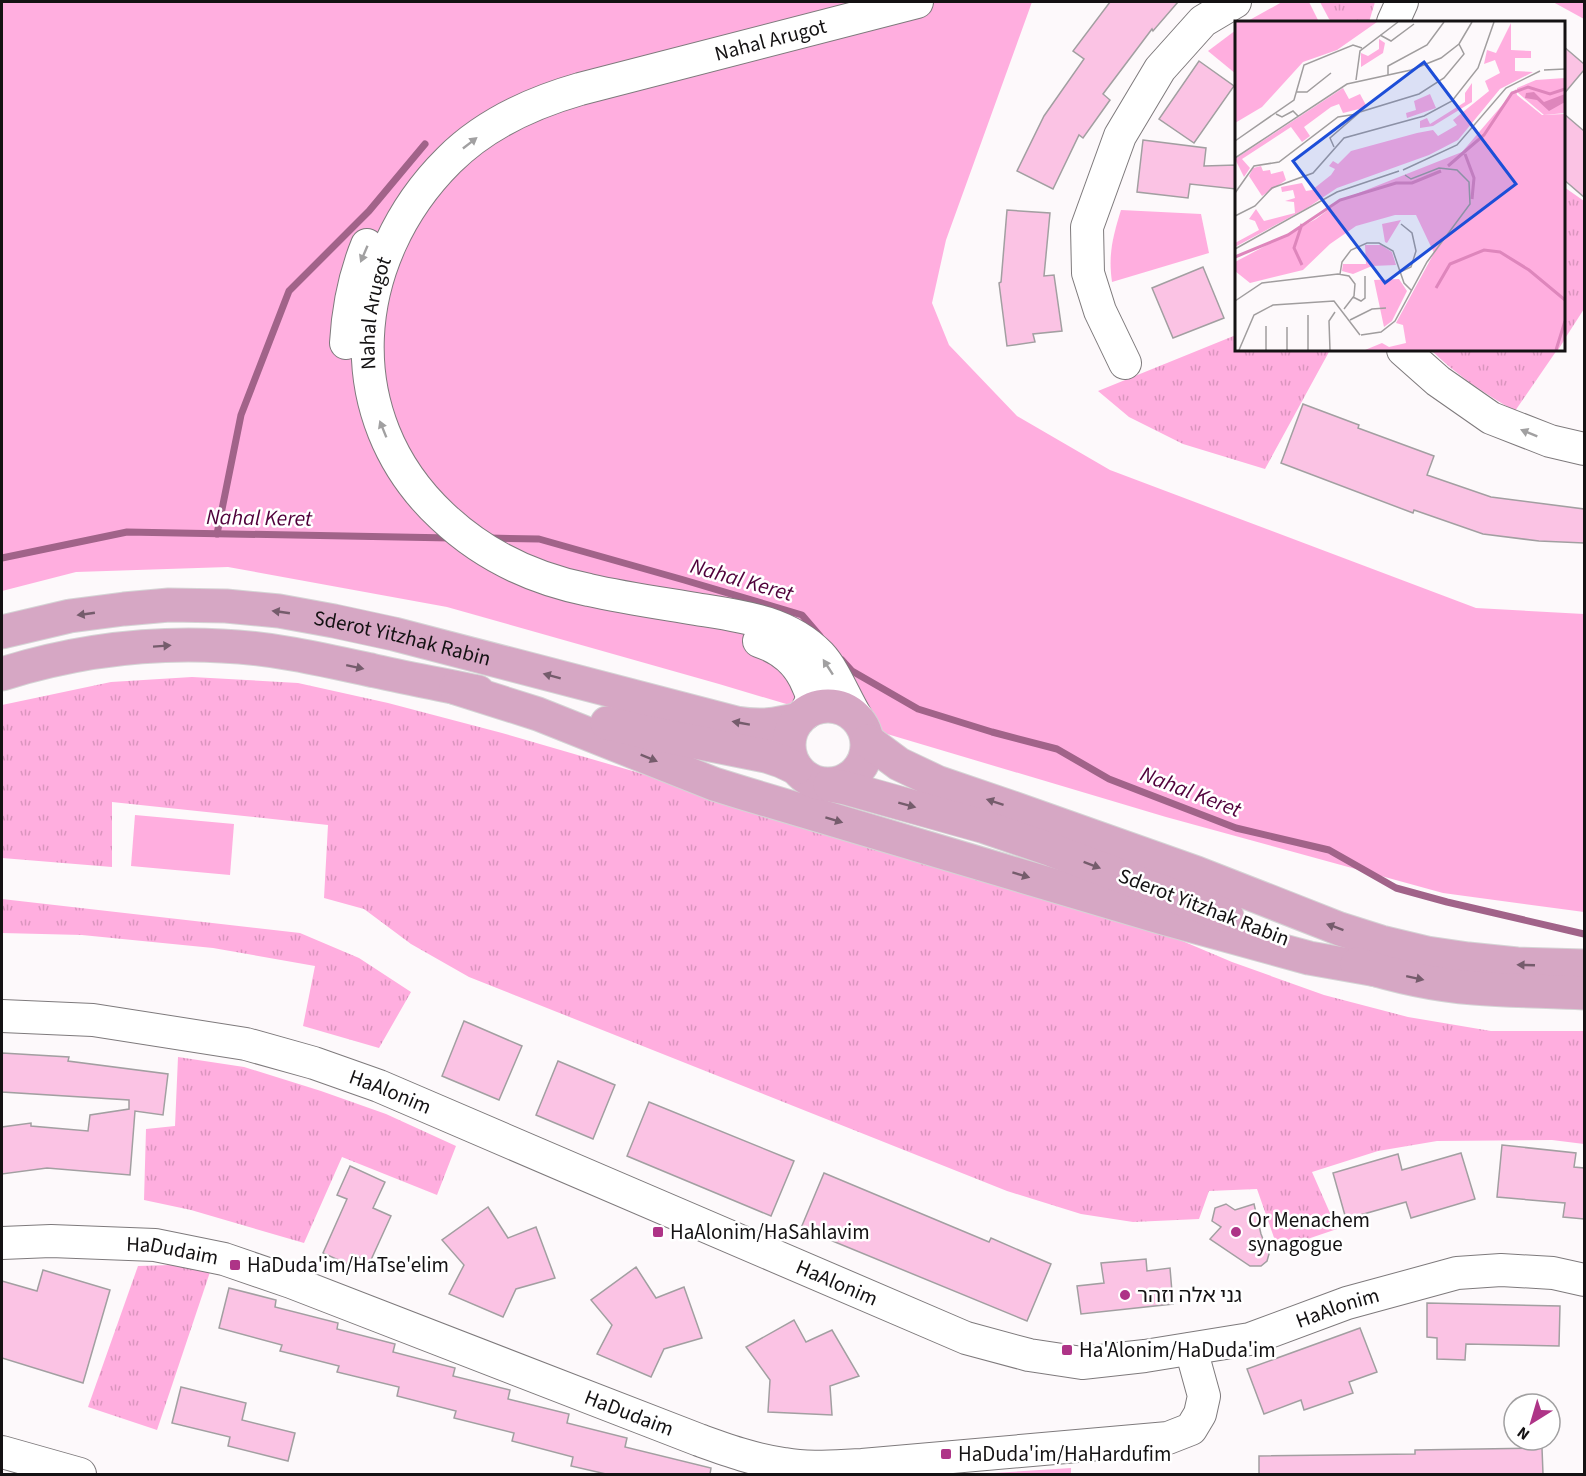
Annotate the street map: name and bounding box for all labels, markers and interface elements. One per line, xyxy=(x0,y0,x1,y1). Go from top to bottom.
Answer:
street label: Nahal Arugot xyxy=(711,11,830,69)
inset map xyxy=(1235,21,1565,351)
one-way arrow xyxy=(462,137,477,149)
one-way arrow xyxy=(359,246,369,264)
street label: Nahal Arugot xyxy=(353,252,399,371)
one-way arrow xyxy=(378,420,388,438)
one-way arrow xyxy=(1519,428,1537,438)
water label: Nahal Keret xyxy=(206,501,313,535)
water label: Nahal Keret xyxy=(686,550,798,610)
street label: Sderot Yitzhak Rabin xyxy=(311,603,494,674)
one-way arrow xyxy=(271,608,290,617)
one-way arrow xyxy=(77,609,96,619)
one-way arrow xyxy=(153,641,172,651)
one-way arrow xyxy=(823,659,834,675)
one-way arrow xyxy=(346,662,365,672)
one-way arrow xyxy=(543,670,561,680)
one-way arrow xyxy=(731,719,750,728)
one-way arrow xyxy=(641,753,659,763)
water label: Nahal Keret xyxy=(1136,758,1247,826)
one-way arrow xyxy=(986,796,1004,806)
one-way arrow xyxy=(898,801,916,810)
one-way arrow xyxy=(825,816,843,825)
one-way arrow xyxy=(1083,861,1101,870)
street label: Sderot Yitzhak Rabin xyxy=(1114,861,1294,953)
one-way arrow xyxy=(1012,871,1030,880)
one-way arrow xyxy=(1326,922,1344,932)
one-way arrow xyxy=(1517,960,1536,969)
one-way arrow xyxy=(1405,974,1424,983)
street label: HaAlonim xyxy=(345,1062,436,1122)
place label: Or Menachem synagogue xyxy=(1248,1205,1370,1259)
place label: HaAlonim/HaSahlavim xyxy=(670,1217,870,1247)
marker: HaAlonim/HaSahlavim xyxy=(651,1225,665,1239)
marker: Or Menachem synagogue xyxy=(1229,1225,1243,1239)
street label: HaDudaim xyxy=(126,1229,221,1273)
place label: HaDuda'im/HaTse'elim xyxy=(247,1250,449,1280)
street label: HaAlonim xyxy=(791,1252,883,1314)
marker: HaDuda'im/HaTse'elim xyxy=(228,1258,242,1272)
place label: גני אלה וזהר xyxy=(1137,1280,1242,1310)
street label: HaAlonim xyxy=(1291,1280,1383,1336)
marker: גני אלה וזהר xyxy=(1118,1288,1132,1302)
place label: Ha'Alonim/HaDuda'im xyxy=(1079,1335,1276,1365)
marker: Ha'Alonim/HaDuda'im xyxy=(1060,1343,1074,1357)
street label: HaDudaim xyxy=(580,1382,678,1444)
north arrow xyxy=(1502,1392,1562,1452)
text: N xyxy=(1513,1421,1534,1445)
place label: HaDuda'im/HaHardufim xyxy=(958,1439,1171,1469)
marker: HaDuda'im/HaHardufim xyxy=(939,1447,953,1461)

